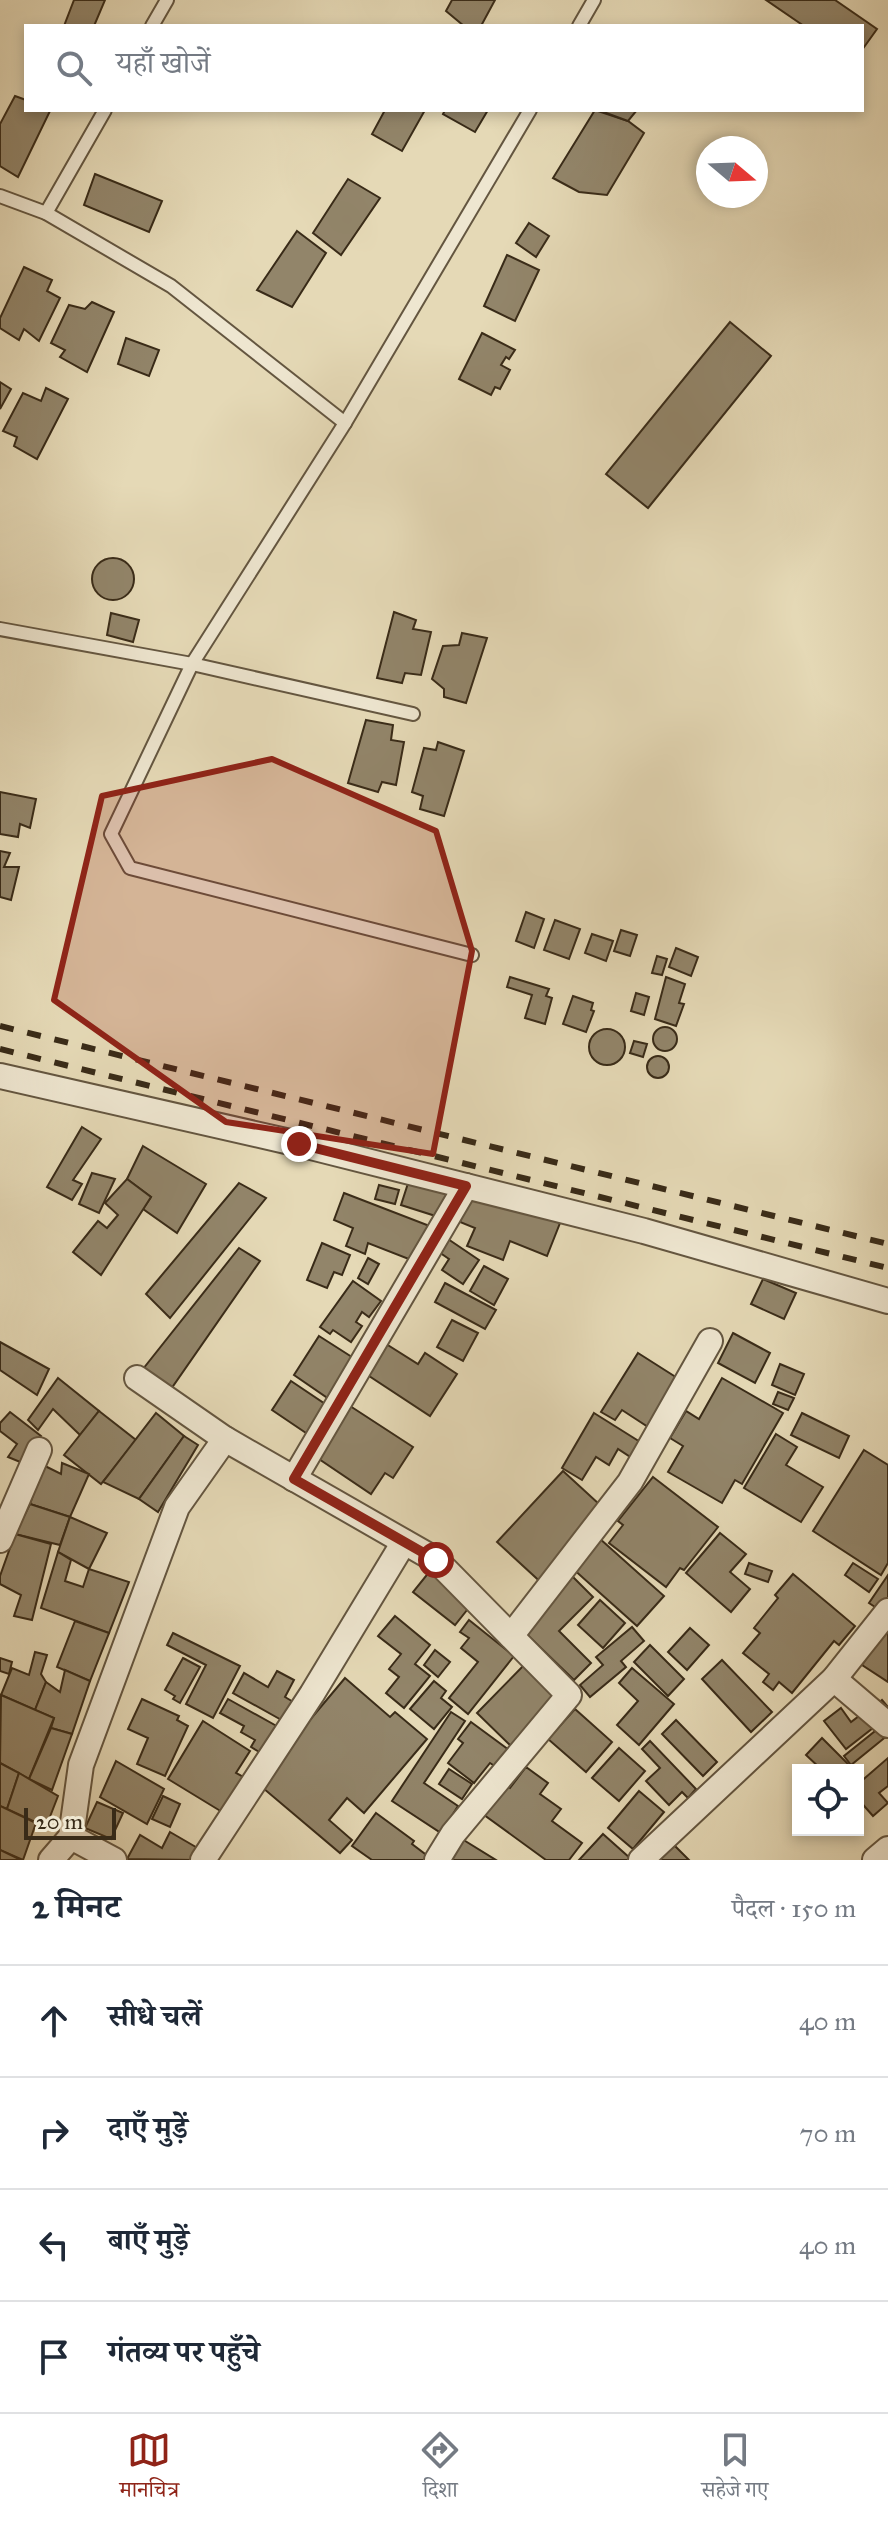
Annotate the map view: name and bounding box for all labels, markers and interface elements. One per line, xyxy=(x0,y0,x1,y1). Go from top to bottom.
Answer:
search box xyxy=(24,24,864,112)
text: यहाँ खोजें xyxy=(116,45,210,81)
icon: search xyxy=(52,46,96,90)
north arrow xyxy=(696,136,768,208)
route end xyxy=(281,1126,317,1162)
route start xyxy=(418,1542,454,1578)
map controls xyxy=(792,1764,864,1836)
button: locate xyxy=(792,1764,864,1836)
scale bar xyxy=(24,1804,116,1840)
text: 20 m xyxy=(36,1808,83,1835)
text: 2 मिनट xyxy=(32,1886,121,1927)
text: पैदल · 150 m xyxy=(732,1892,856,1924)
text: सीधे चलें xyxy=(108,1998,201,2034)
icon: ahead xyxy=(32,1999,76,2043)
text: 40 m xyxy=(799,2005,856,2037)
text: दाएँ मुड़ें xyxy=(108,2110,188,2146)
icon: right xyxy=(32,2111,76,2155)
text: 70 m xyxy=(800,2117,856,2149)
text: बाएँ मुड़ें xyxy=(108,2222,189,2258)
icon: left xyxy=(32,2223,76,2267)
text: 40 m xyxy=(799,2229,856,2261)
text: गंतव्य पर पहुँचे xyxy=(108,2334,260,2370)
icon: arrive xyxy=(32,2335,76,2379)
tab: मानचित्र xyxy=(120,2428,179,2511)
tab: दिशा xyxy=(418,2428,462,2511)
tab: सहेजे गए xyxy=(701,2428,768,2511)

